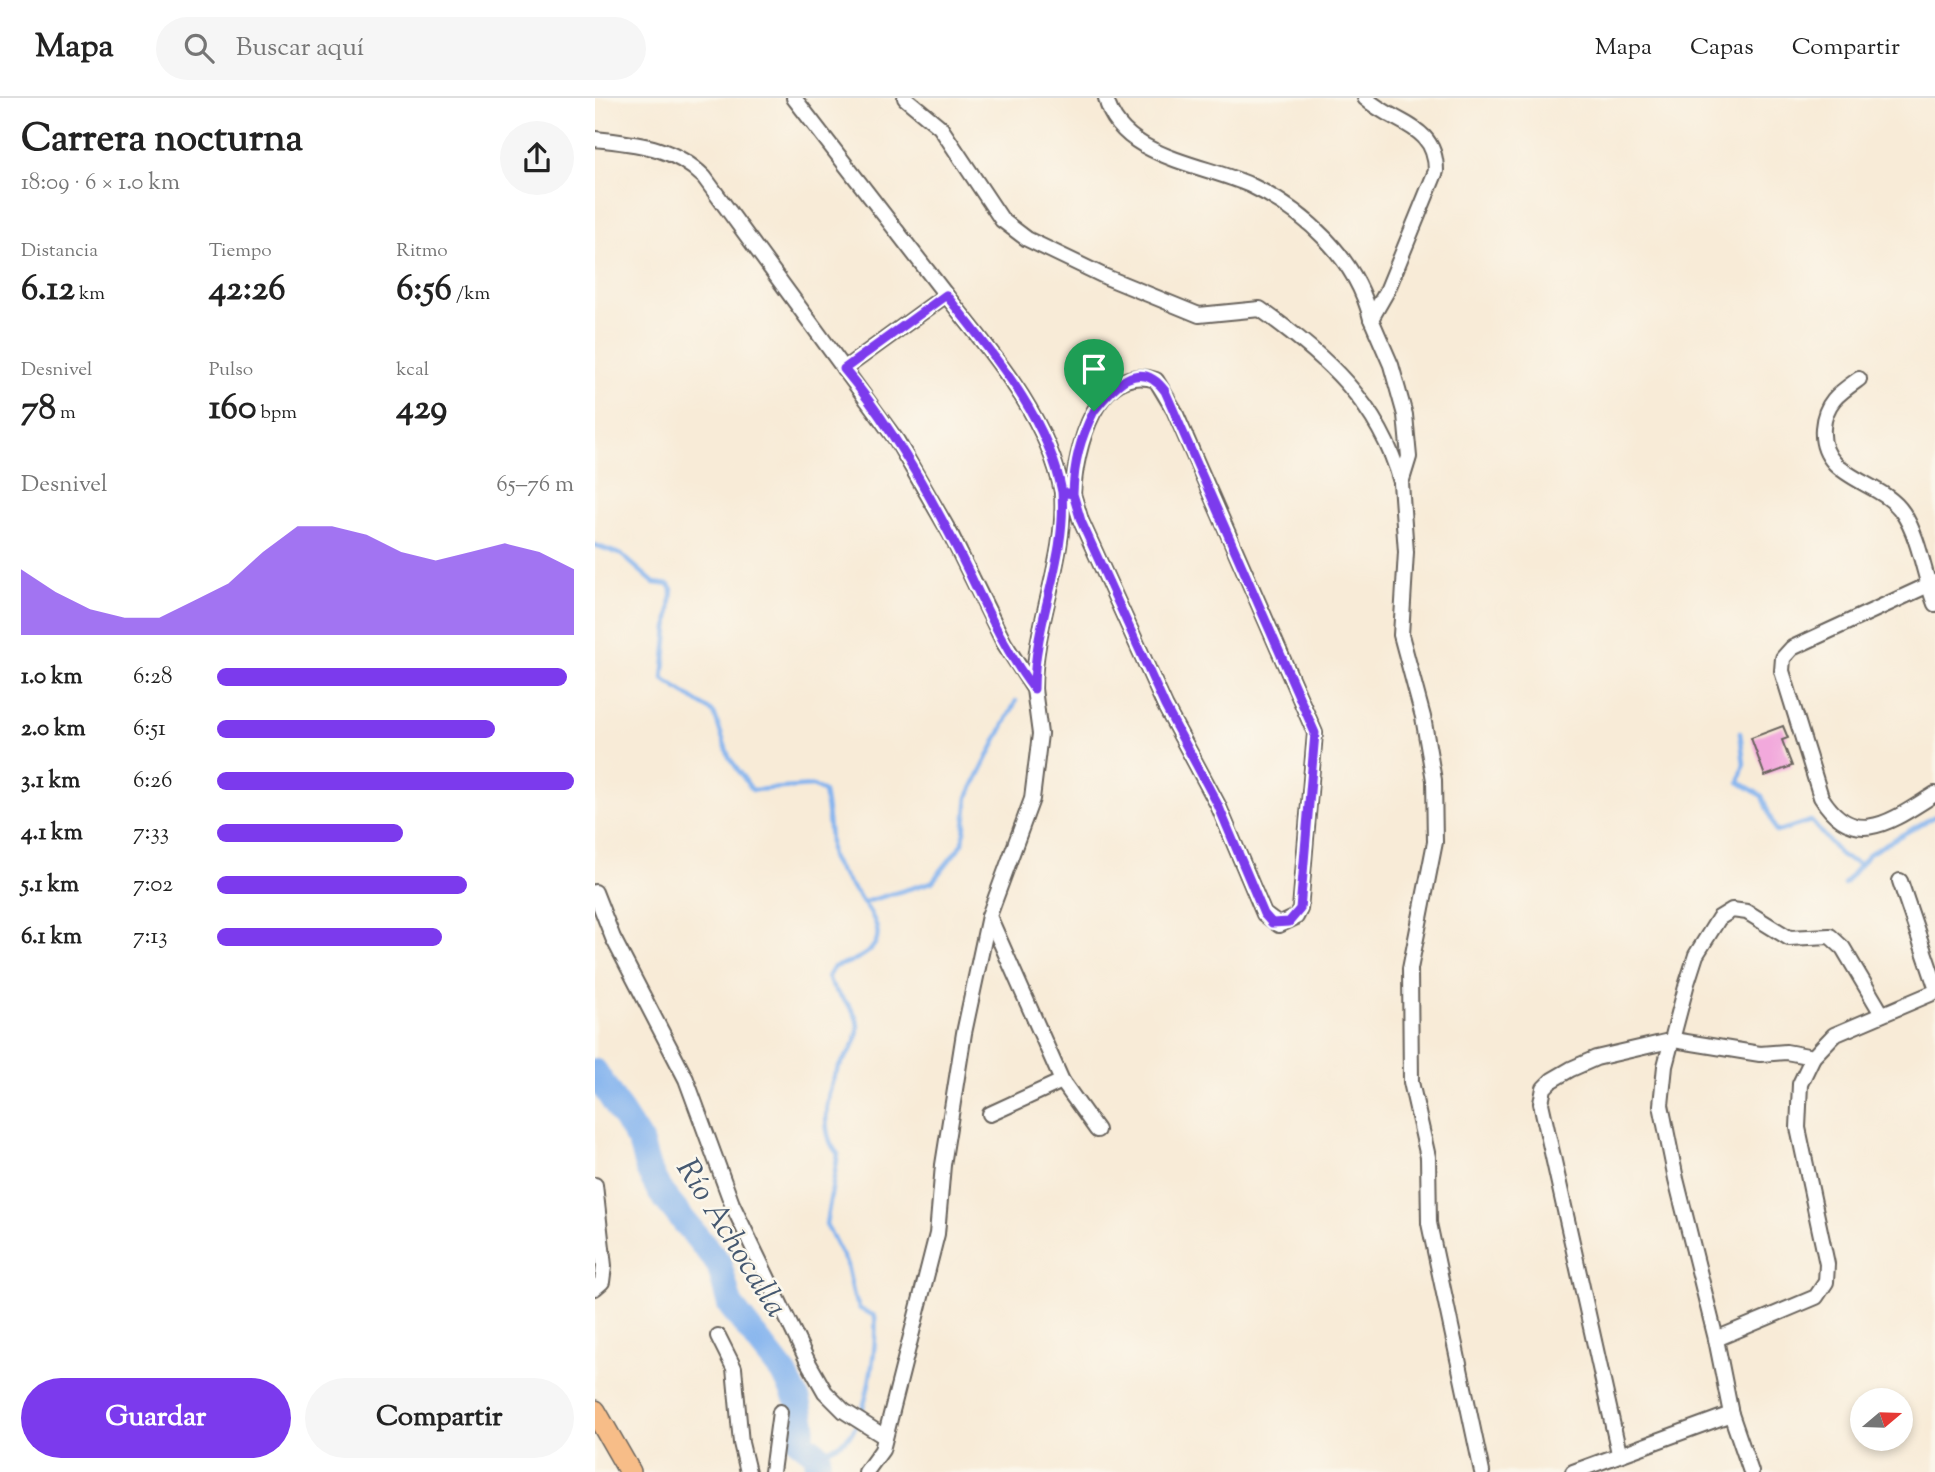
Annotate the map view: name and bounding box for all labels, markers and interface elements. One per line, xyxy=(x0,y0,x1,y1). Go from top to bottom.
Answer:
search box xyxy=(156,17,646,80)
text: Mapa xyxy=(35,24,114,72)
icon: search xyxy=(180,29,218,67)
text: Buscar aquí xyxy=(236,30,364,67)
text: Mapa xyxy=(1595,31,1652,65)
text: Capas xyxy=(1690,31,1754,65)
text: Compartir xyxy=(1792,31,1900,65)
text: Carrera nocturna xyxy=(21,114,303,168)
button: share xyxy=(500,121,574,195)
text: 18:09 · 6 × 1.0 km xyxy=(21,167,180,200)
text: Distancia xyxy=(21,238,98,265)
text: Tiempo xyxy=(209,238,272,265)
text: Ritmo xyxy=(396,238,448,265)
text: 6.12 xyxy=(21,265,75,316)
text: 42:26 xyxy=(209,265,286,316)
text: 6:56 xyxy=(396,265,452,316)
text: km xyxy=(75,281,105,308)
text: /km xyxy=(452,281,490,308)
pin xyxy=(1064,339,1124,411)
icon: arrive xyxy=(1075,350,1113,388)
text: Desnivel xyxy=(21,357,92,384)
text: Pulso xyxy=(209,357,253,384)
text: kcal xyxy=(396,357,429,384)
text: 78 xyxy=(21,384,56,435)
text: 160 xyxy=(209,384,256,435)
text: 429 xyxy=(396,384,447,435)
text: m xyxy=(56,400,76,427)
text: bpm xyxy=(256,400,297,427)
text: Desnivel xyxy=(21,469,107,502)
text: 65–76 m xyxy=(496,469,574,502)
text: 1.0 km xyxy=(21,661,83,694)
text: 6:28 xyxy=(133,661,172,694)
text: 2.0 km xyxy=(21,713,86,746)
text: 6:51 xyxy=(133,713,166,746)
text: 3.1 km xyxy=(21,765,80,798)
text: 6:26 xyxy=(133,765,172,798)
text: 4.1 km xyxy=(21,817,83,850)
text: 7:33 xyxy=(133,817,169,850)
text: 5.1 km xyxy=(21,869,79,902)
text: 7:02 xyxy=(133,869,173,902)
text: 6.1 km xyxy=(21,921,82,954)
text: 7:13 xyxy=(133,921,168,954)
water label: Río Achocalla xyxy=(663,1150,798,1327)
button: Guardar xyxy=(21,1378,291,1458)
button: Compartir xyxy=(305,1378,574,1458)
north arrow xyxy=(1850,1388,1913,1451)
map controls xyxy=(1850,1388,1913,1451)

